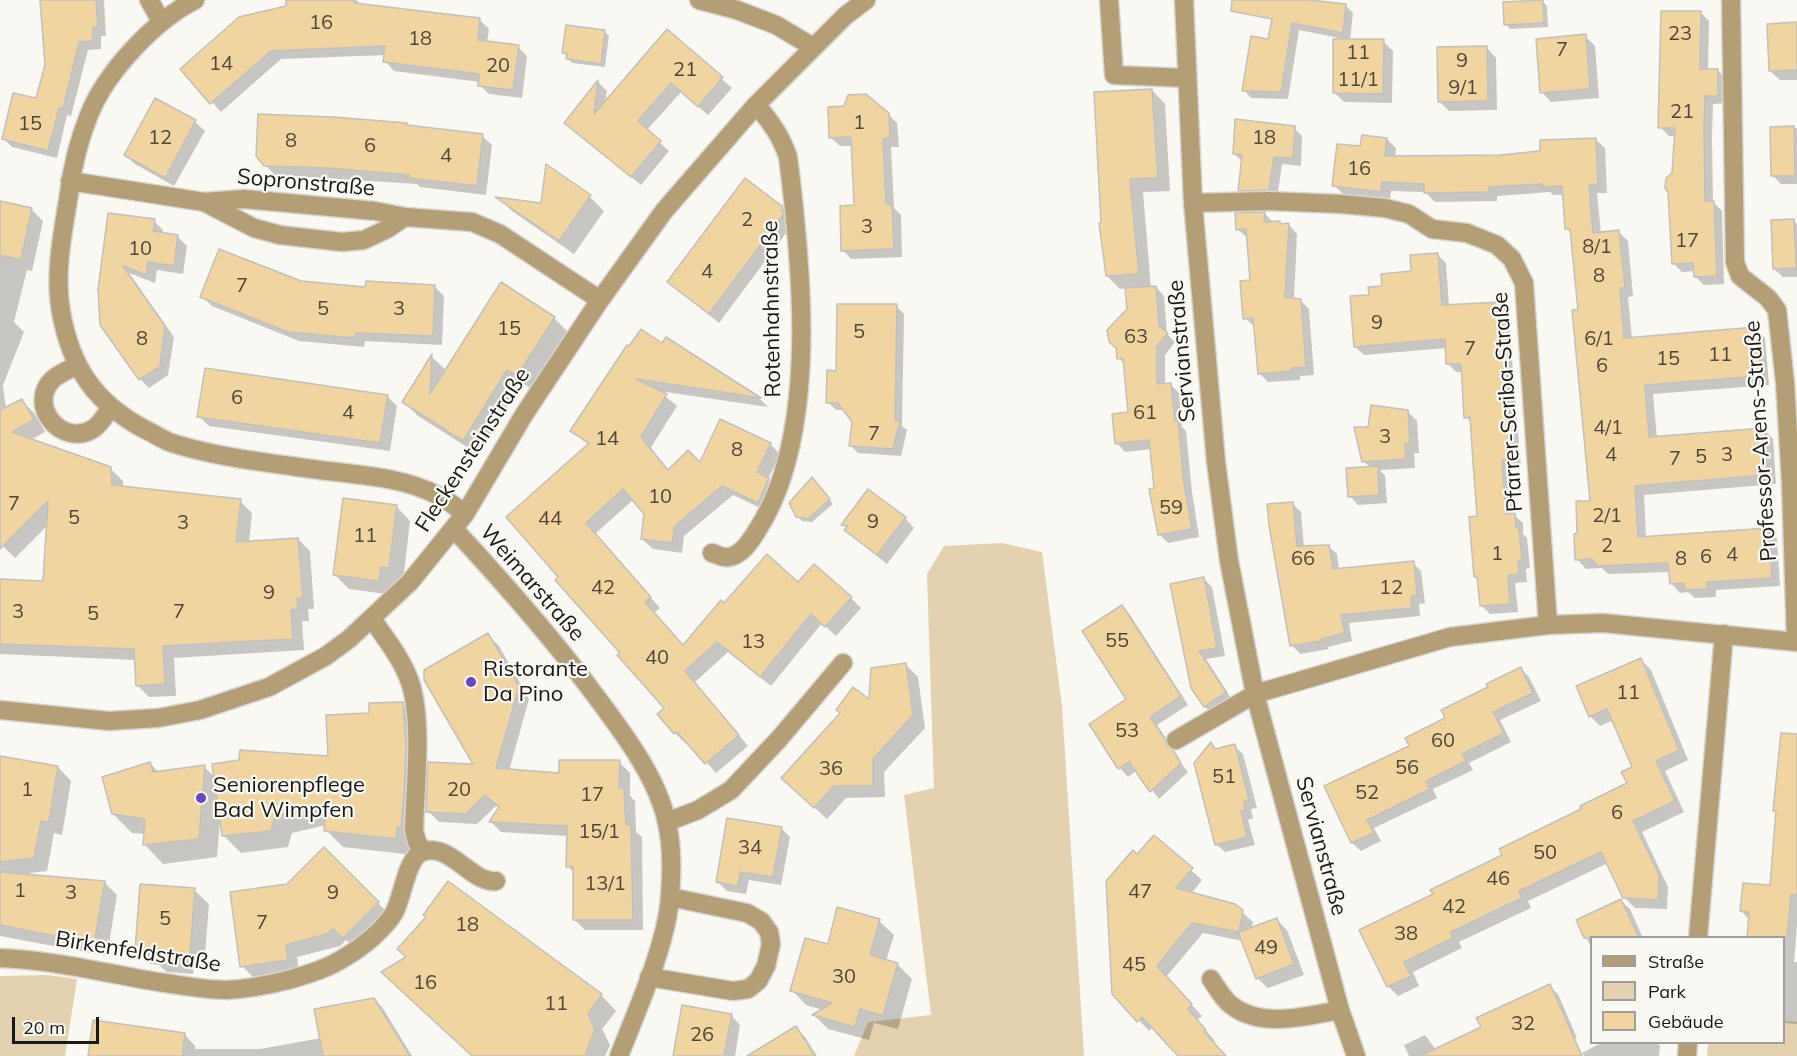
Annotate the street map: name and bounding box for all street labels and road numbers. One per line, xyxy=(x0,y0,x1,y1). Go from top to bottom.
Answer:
street label: Sopronstraße xyxy=(236,164,376,202)
street label: Rotenhahnstraße xyxy=(757,220,787,398)
street label: Servianstraße xyxy=(1163,279,1201,423)
street label: Pfarrer-Scriba-Straße xyxy=(1487,291,1529,513)
street label: Professor-Arens-Straße xyxy=(1739,320,1783,562)
street label: Fleckensteinstraße xyxy=(410,363,536,537)
street label: Weimarstraße xyxy=(474,519,590,647)
street label: Servianstraße xyxy=(1290,774,1352,918)
street label: Birkenfeldstraße xyxy=(53,926,223,978)

